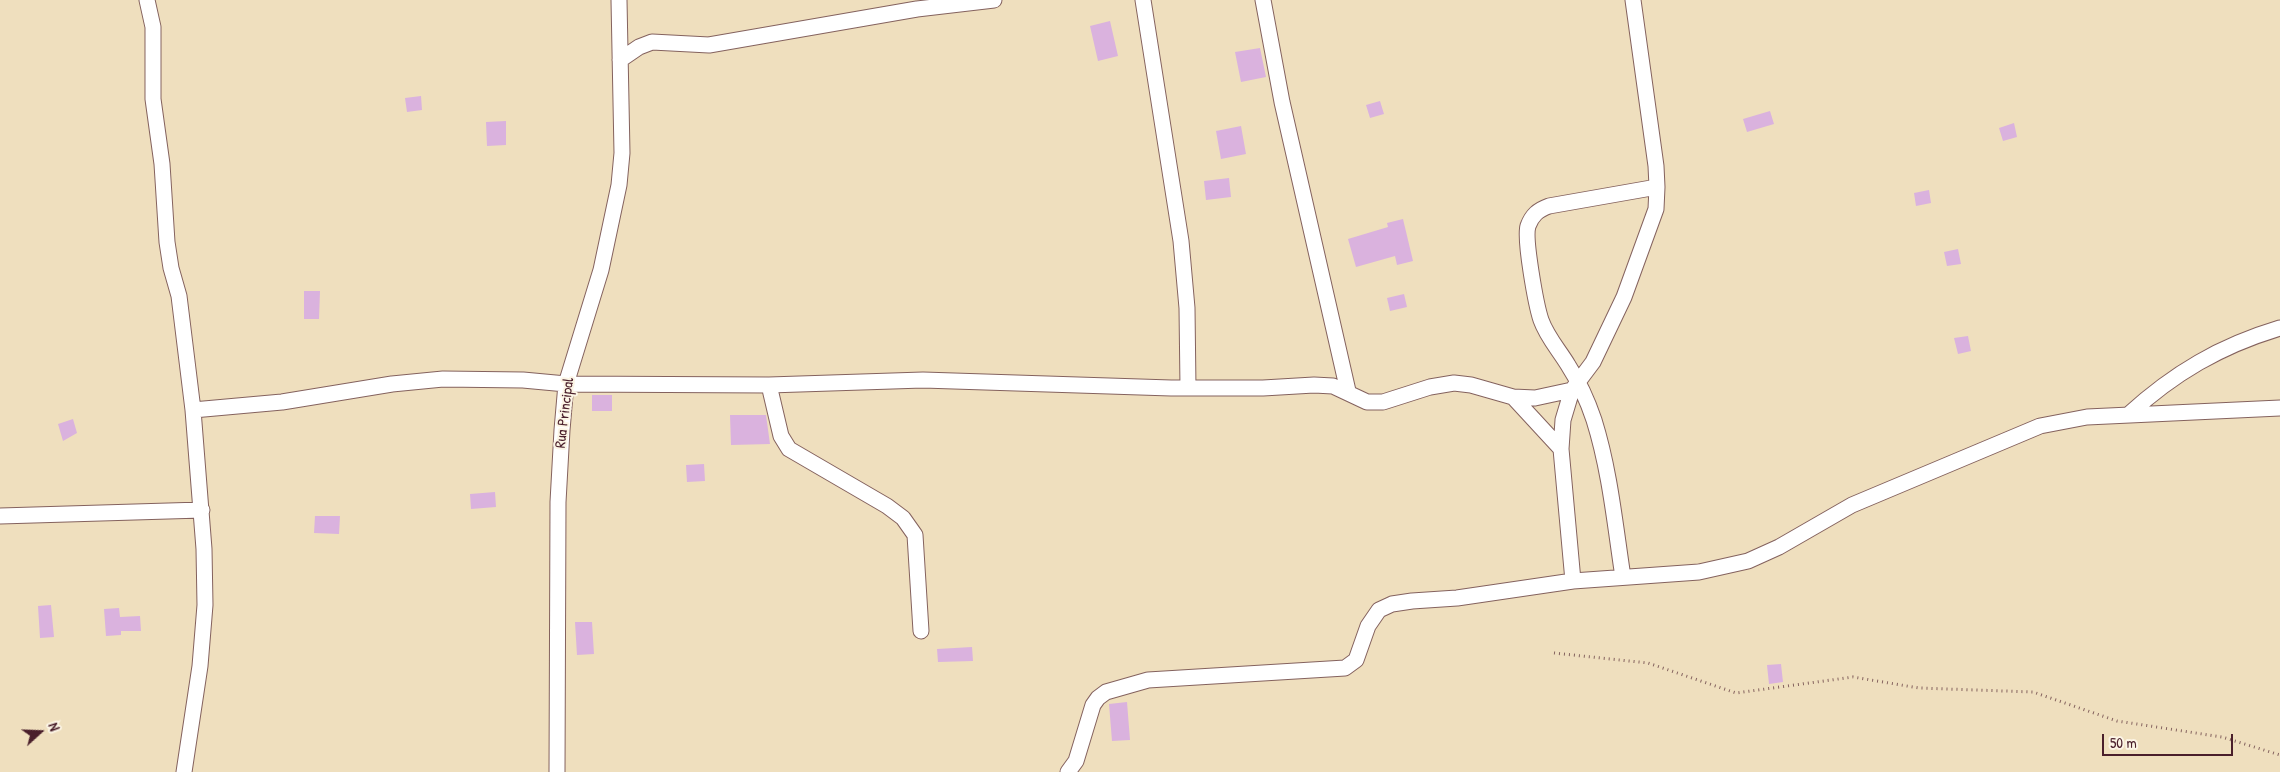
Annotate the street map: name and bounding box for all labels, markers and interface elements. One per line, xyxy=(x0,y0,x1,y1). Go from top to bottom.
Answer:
street label: Rua Principal xyxy=(552,377,578,449)
north arrow xyxy=(15,707,65,757)
text: N xyxy=(44,720,65,733)
scale bar xyxy=(2105,724,2236,756)
text: 50 m xyxy=(2110,732,2137,753)

